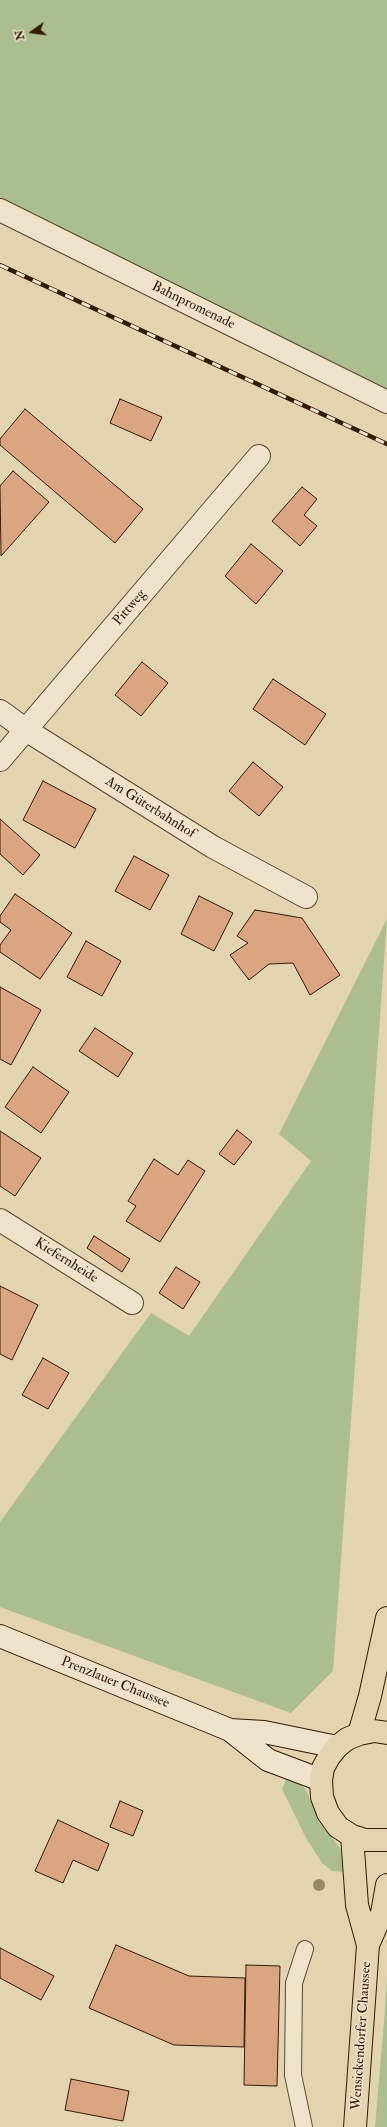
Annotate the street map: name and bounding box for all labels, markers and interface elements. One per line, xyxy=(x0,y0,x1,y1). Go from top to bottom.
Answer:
north arrow xyxy=(12,12,52,52)
text: N xyxy=(12,29,27,41)
street label: Bahnpromenade xyxy=(149,279,237,333)
street label: Pittweg xyxy=(110,586,150,630)
street label: Am Güterbahnhof xyxy=(102,774,198,842)
street label: Kiefernheide xyxy=(31,1235,101,1287)
street label: Prenzlauer Chaussee xyxy=(58,1654,172,1712)
street label: Wensickendorfer Chaussee xyxy=(348,1961,376,2111)

